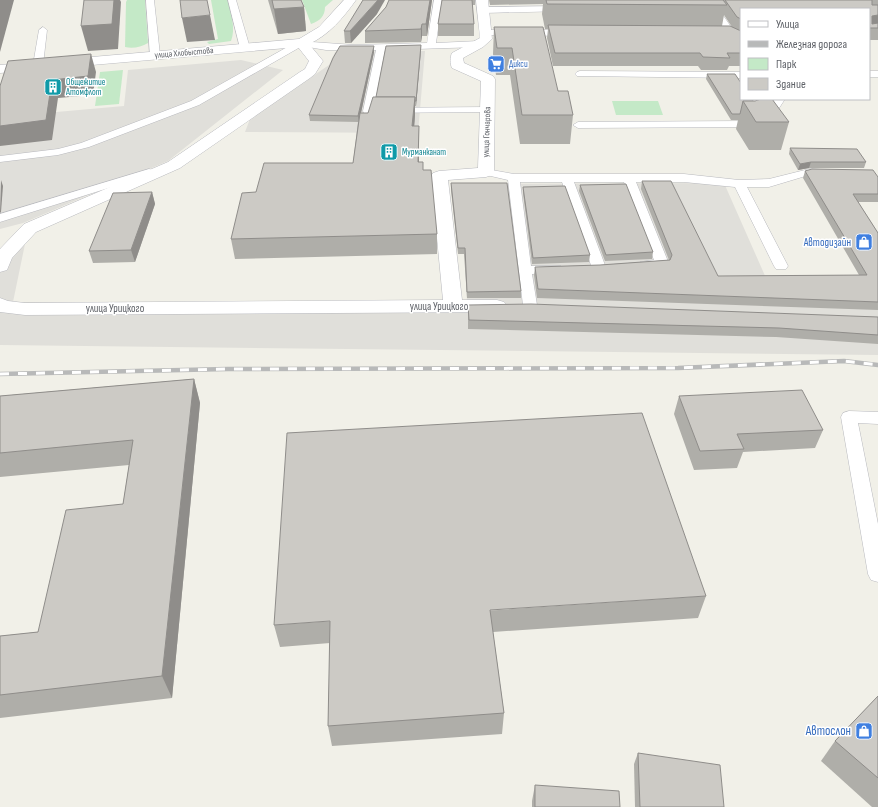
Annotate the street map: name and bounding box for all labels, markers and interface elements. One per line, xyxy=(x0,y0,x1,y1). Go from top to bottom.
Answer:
legend xyxy=(740,8,870,100)
text: Улица xyxy=(776,17,800,32)
text: Железная дорога xyxy=(776,37,848,52)
street label: улица Хлобыстова xyxy=(154,45,214,61)
supermarket icon: Дикси xyxy=(486,54,506,74)
text: Парк xyxy=(776,57,797,72)
place label: Дикси xyxy=(509,59,528,70)
building icon: Общежитие Атомфлот xyxy=(43,77,63,97)
place label: Общежитие Атомфлот xyxy=(65,77,106,98)
text: Здание xyxy=(776,77,806,92)
street label: улица Гончарова xyxy=(481,106,493,158)
building icon: Мурманканат xyxy=(379,142,399,162)
place label: Мурманканат xyxy=(402,147,446,158)
shop icon: Автодизайн xyxy=(854,232,874,252)
place label: Автодизайн xyxy=(803,236,851,249)
street label: улица Урицкого xyxy=(410,300,469,313)
street label: улица Урицкого xyxy=(86,302,145,315)
shop icon: Автослон xyxy=(854,721,874,741)
place label: Автослон xyxy=(805,723,851,739)

